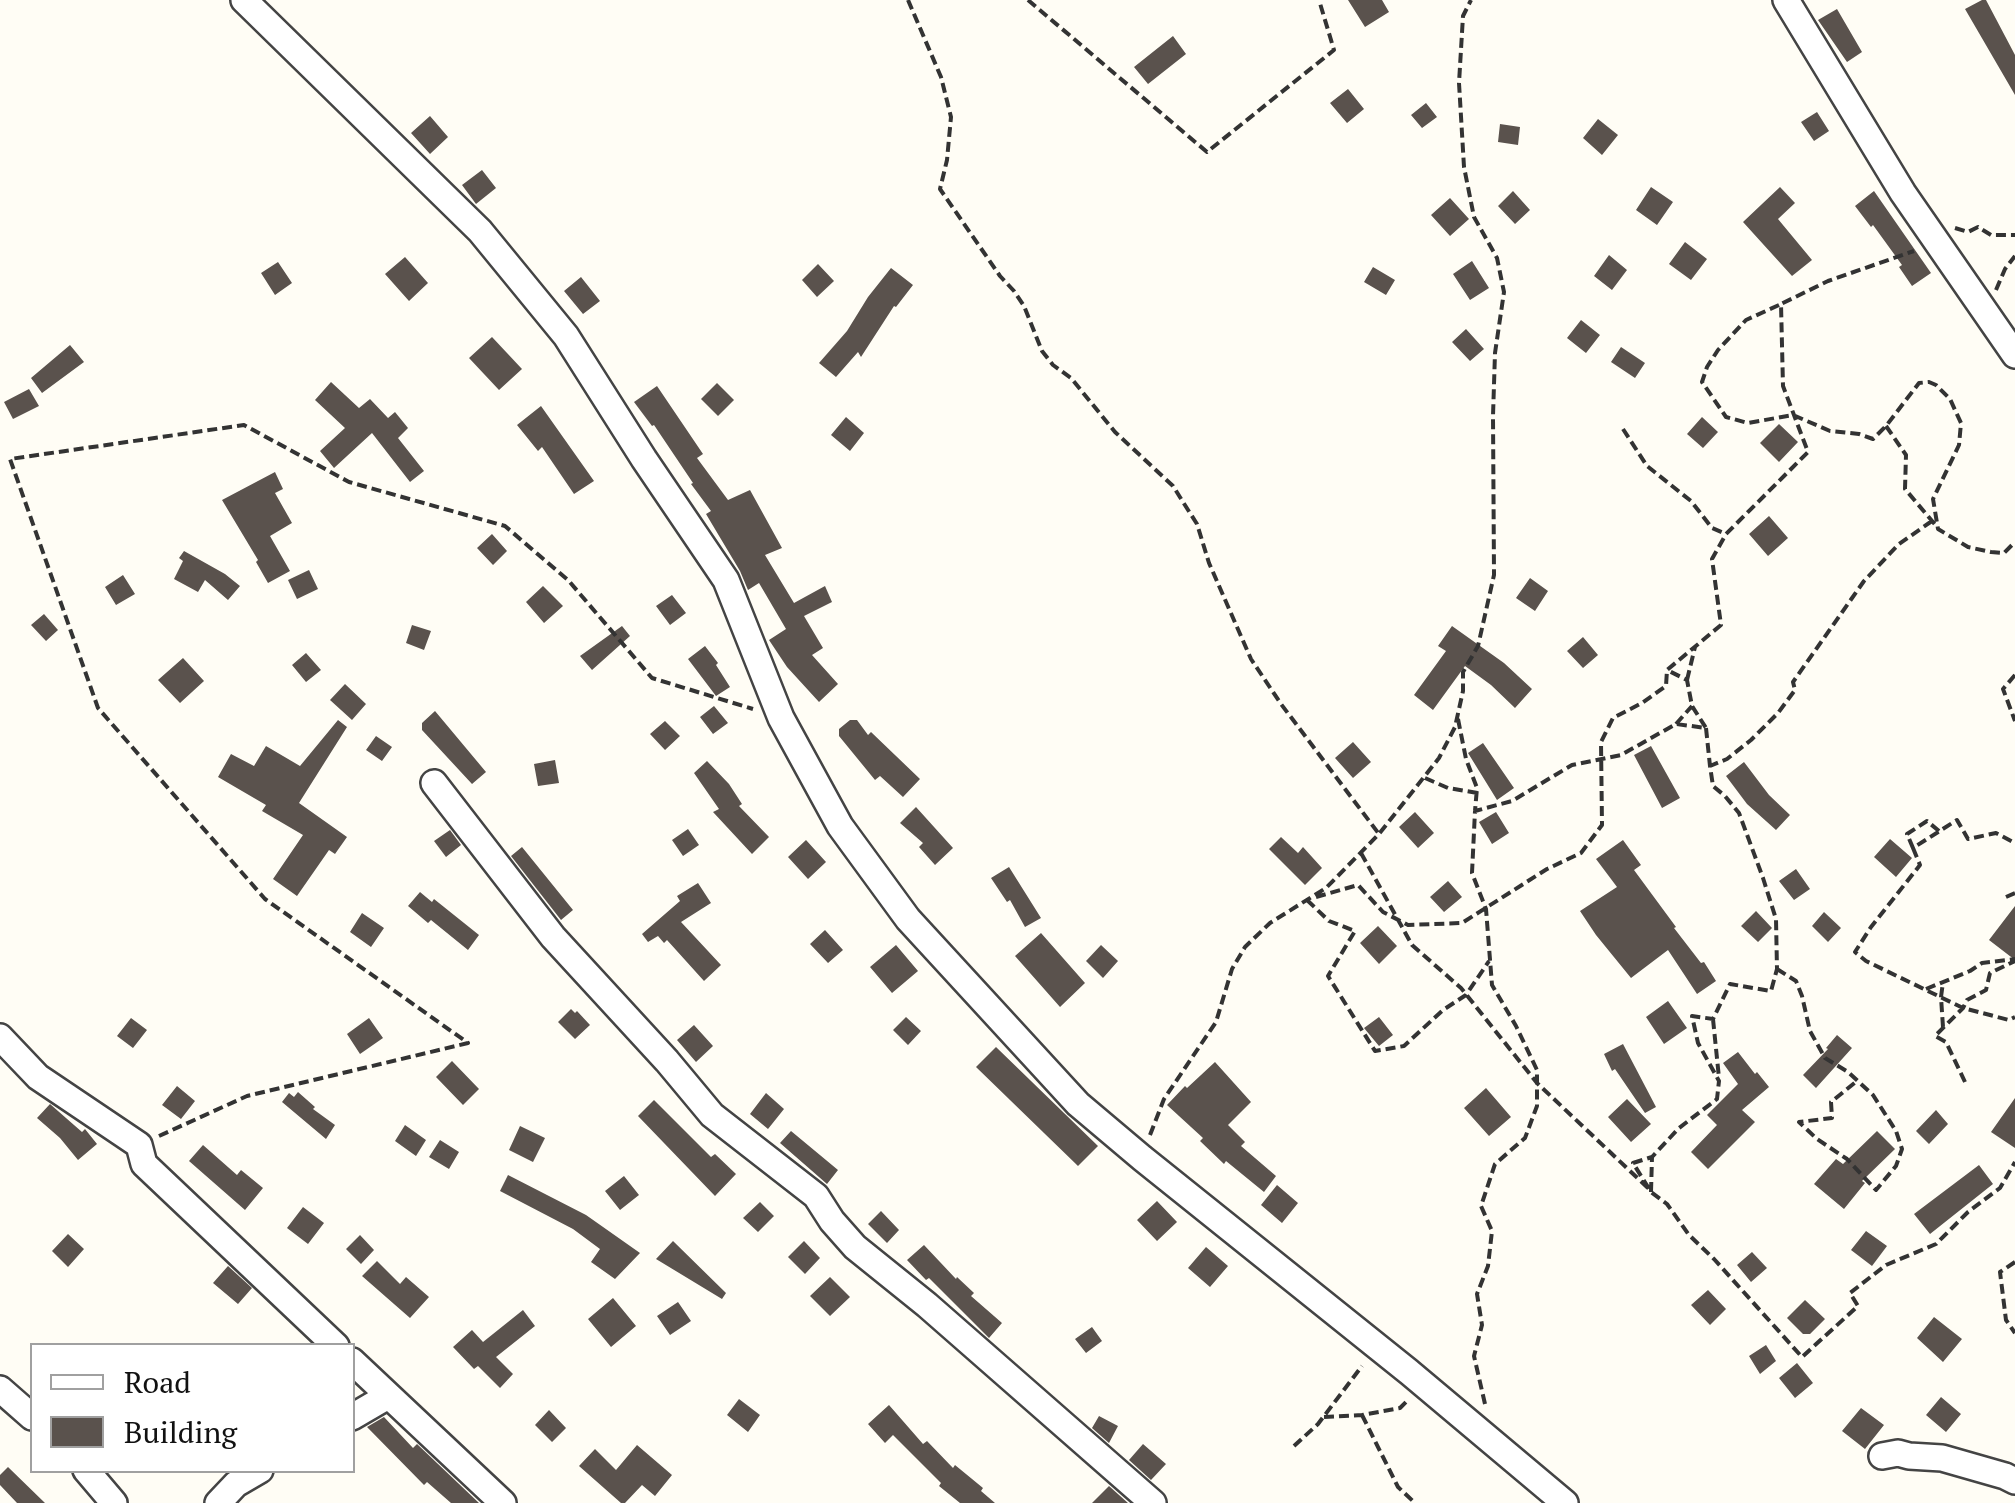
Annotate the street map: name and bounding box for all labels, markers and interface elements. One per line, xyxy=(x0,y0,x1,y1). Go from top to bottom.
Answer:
legend xyxy=(30,1343,355,1473)
text: Road xyxy=(124,1362,191,1402)
text: Building xyxy=(124,1412,237,1452)

